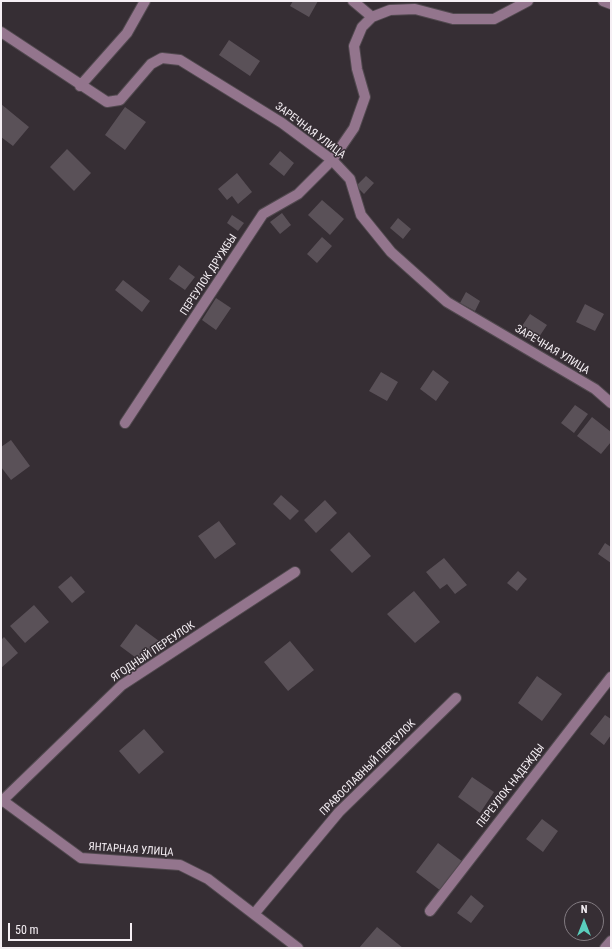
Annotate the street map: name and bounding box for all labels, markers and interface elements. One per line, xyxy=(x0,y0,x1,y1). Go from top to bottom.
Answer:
street label: ЗАРЕЧНАЯ УЛИЦА xyxy=(272,100,348,162)
street label: ПЕРЕУЛОК ДРУЖБЫ xyxy=(178,232,240,318)
street label: ЗАРЕЧНАЯ УЛИЦА xyxy=(512,322,592,378)
street label: ЯГОДНЫЙ ПЕРЕУЛОК xyxy=(108,619,198,685)
street label: ПРАВОСЛАВНЫЙ ПЕРЕУЛОК xyxy=(317,717,419,819)
street label: ПЕРЕУЛОК НАДЕЖДЫ xyxy=(474,742,548,830)
street label: ЯНТАРНАЯ УЛИЦА xyxy=(88,840,174,860)
north arrow xyxy=(564,901,604,941)
text: N xyxy=(581,903,587,916)
scale bar xyxy=(10,915,134,941)
text: 50 m xyxy=(15,923,39,937)

